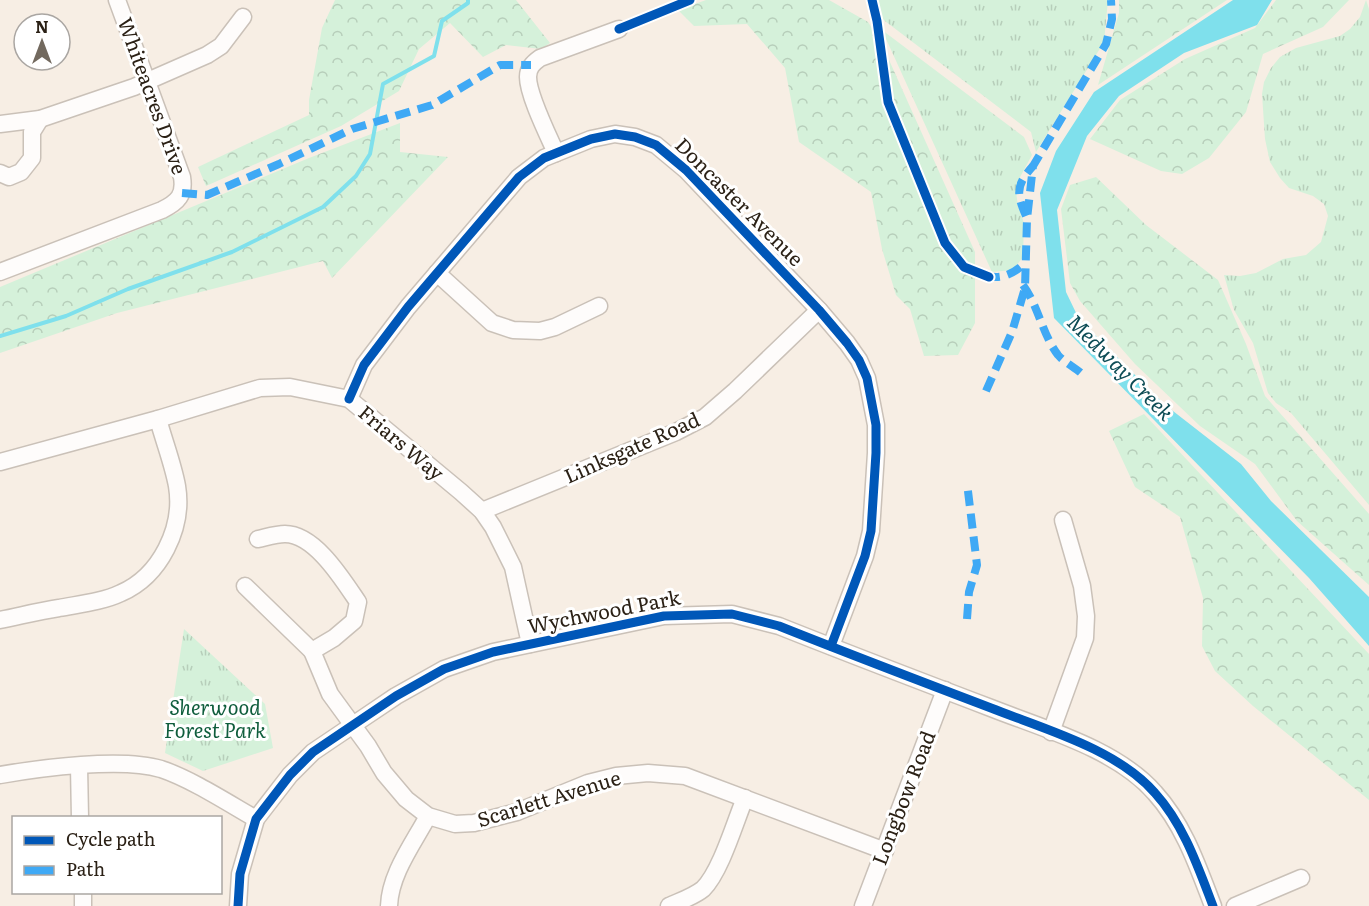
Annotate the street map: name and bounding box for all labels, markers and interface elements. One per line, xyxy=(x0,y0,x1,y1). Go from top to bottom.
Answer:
north arrow xyxy=(12,12,72,72)
street label: Whiteacres Drive xyxy=(112,13,196,178)
text: N xyxy=(35,14,49,38)
street label: Doncaster Avenue xyxy=(669,129,812,272)
water label: Medway Creek xyxy=(1061,306,1182,427)
street label: Friars Way xyxy=(353,397,452,487)
street label: Linksgate Road xyxy=(558,403,704,490)
street label: Wychwood Park xyxy=(525,580,683,640)
park label: Sherwood Forest Park xyxy=(164,691,266,744)
street label: Longbow Road xyxy=(863,726,942,869)
street label: Scarlett Avenue xyxy=(473,761,624,833)
legend xyxy=(12,816,222,894)
text: Cycle path xyxy=(66,825,155,852)
text: Path xyxy=(66,855,105,882)

